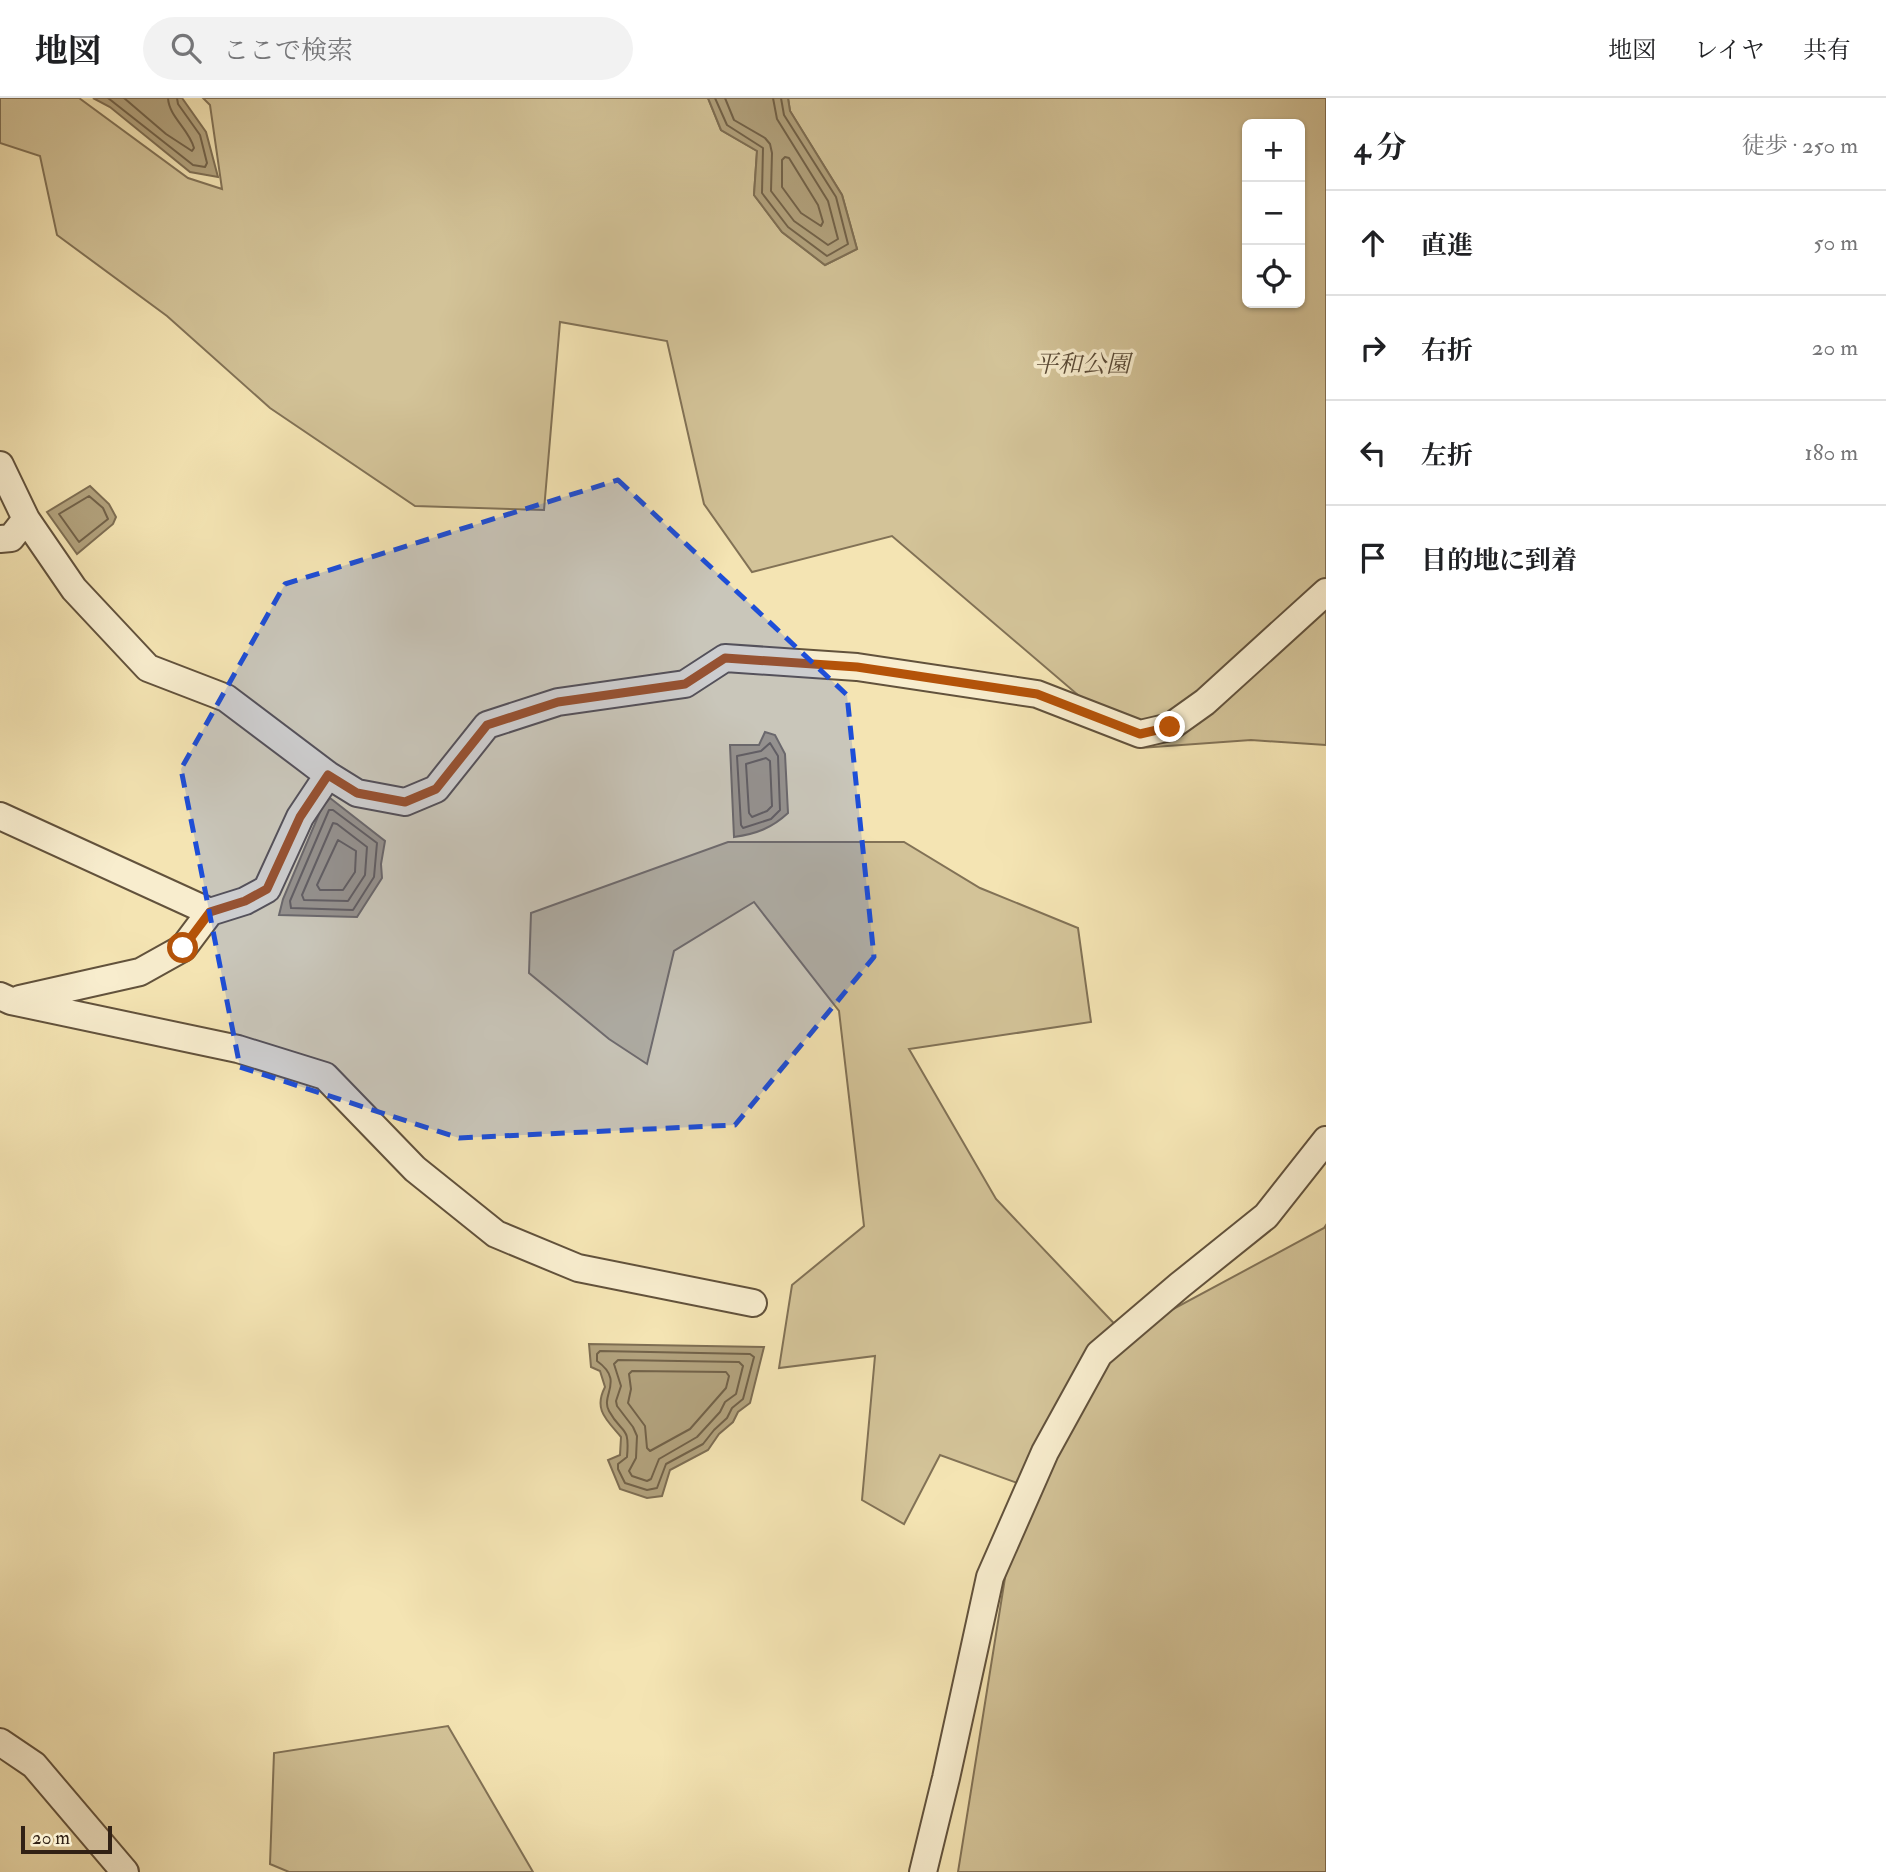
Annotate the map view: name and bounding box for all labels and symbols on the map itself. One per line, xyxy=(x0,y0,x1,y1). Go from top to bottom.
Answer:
park label: 平和公園 xyxy=(1034,349,1134,380)
route end xyxy=(1154,711,1185,742)
route start xyxy=(167,932,198,963)
scale bar xyxy=(21,1823,112,1855)

